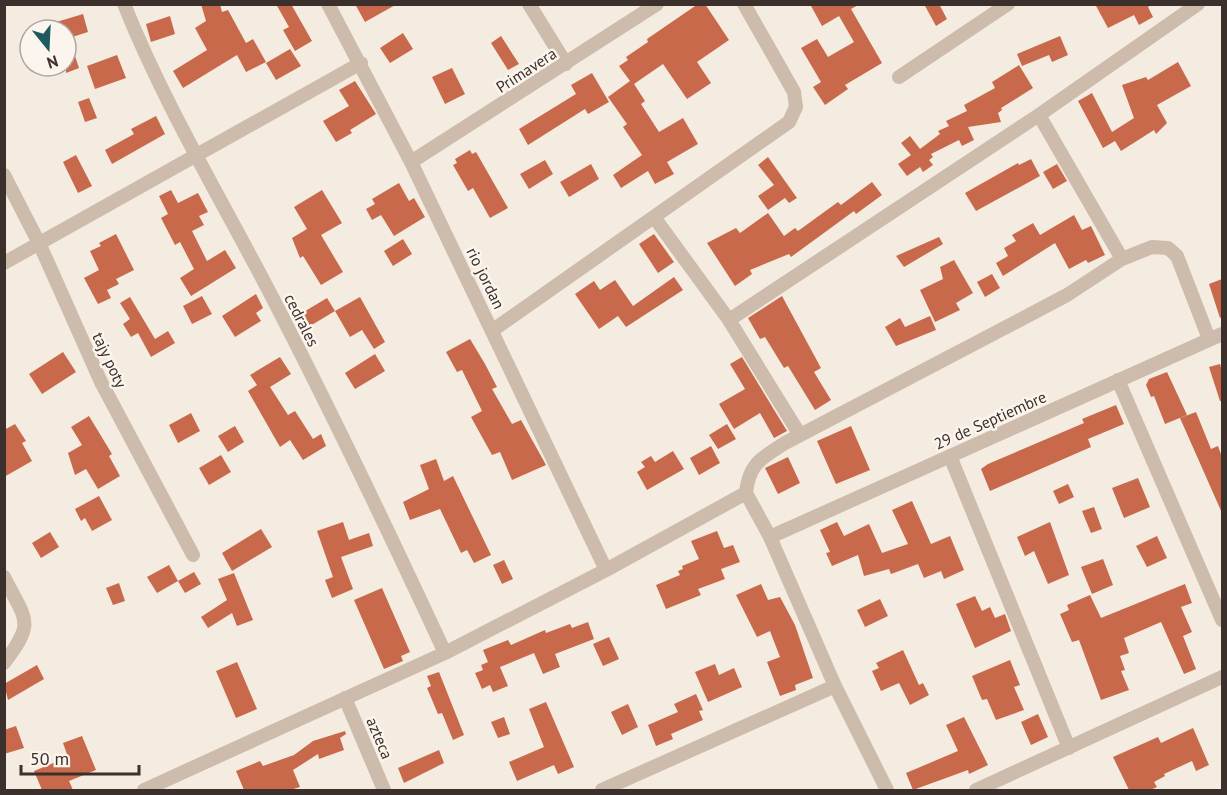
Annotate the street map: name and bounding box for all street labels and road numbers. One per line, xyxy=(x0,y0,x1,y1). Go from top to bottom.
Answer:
street label: Primavera xyxy=(492,43,560,97)
street label: rio jordan xyxy=(463,244,509,312)
street label: cedrales xyxy=(280,290,324,350)
street label: tajy poty xyxy=(88,329,132,391)
street label: 29 de Septiembre xyxy=(931,386,1049,454)
street label: azteca xyxy=(362,714,398,762)

